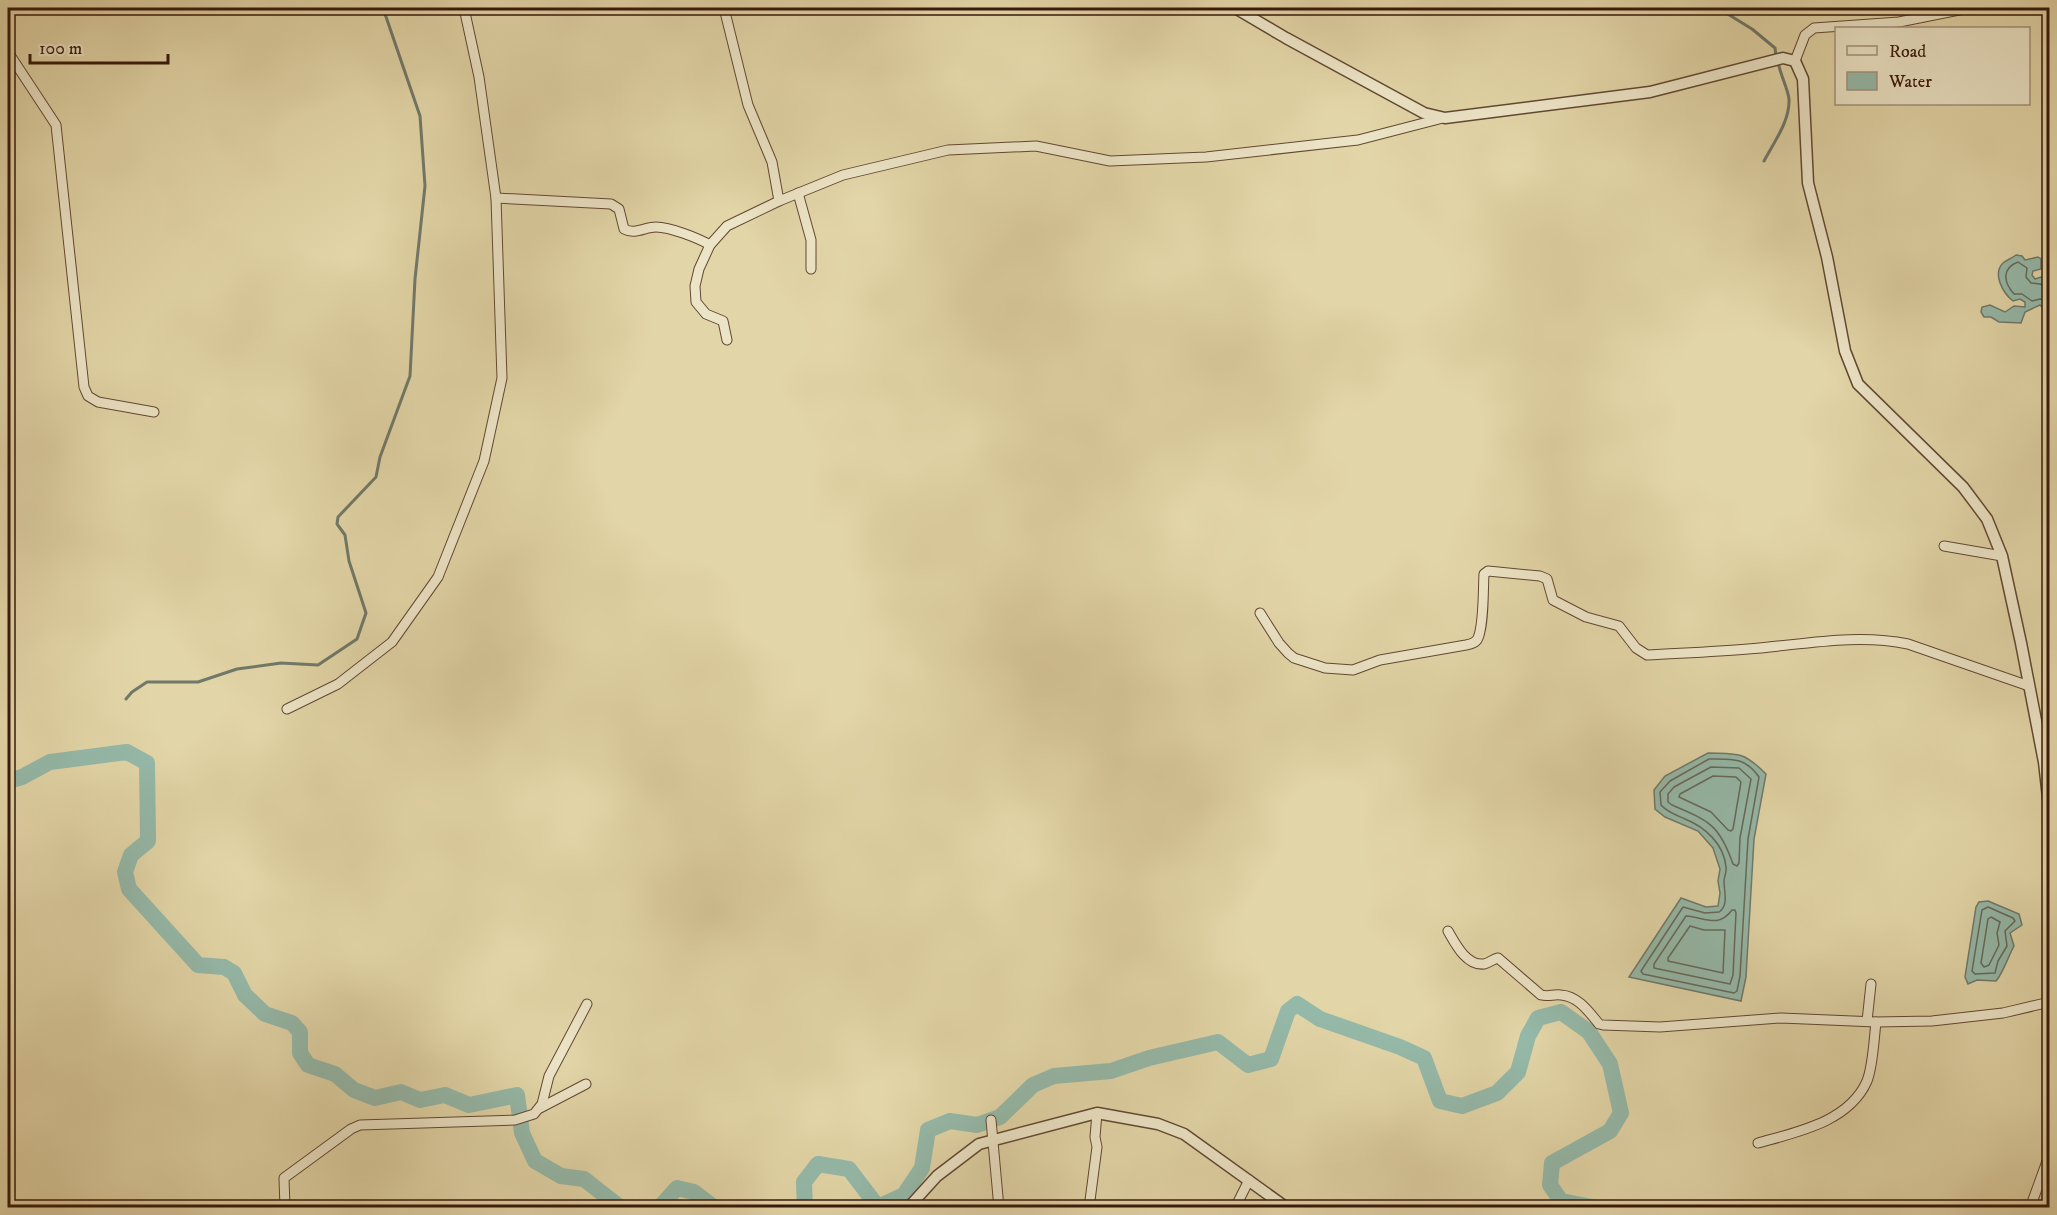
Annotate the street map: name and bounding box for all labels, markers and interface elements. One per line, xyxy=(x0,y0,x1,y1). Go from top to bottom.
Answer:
scale bar xyxy=(30,27,168,65)
legend xyxy=(1835,27,2030,105)
text: 100 m xyxy=(39,38,82,60)
text: Road xyxy=(1889,41,1926,63)
text: Water xyxy=(1888,71,1932,93)

